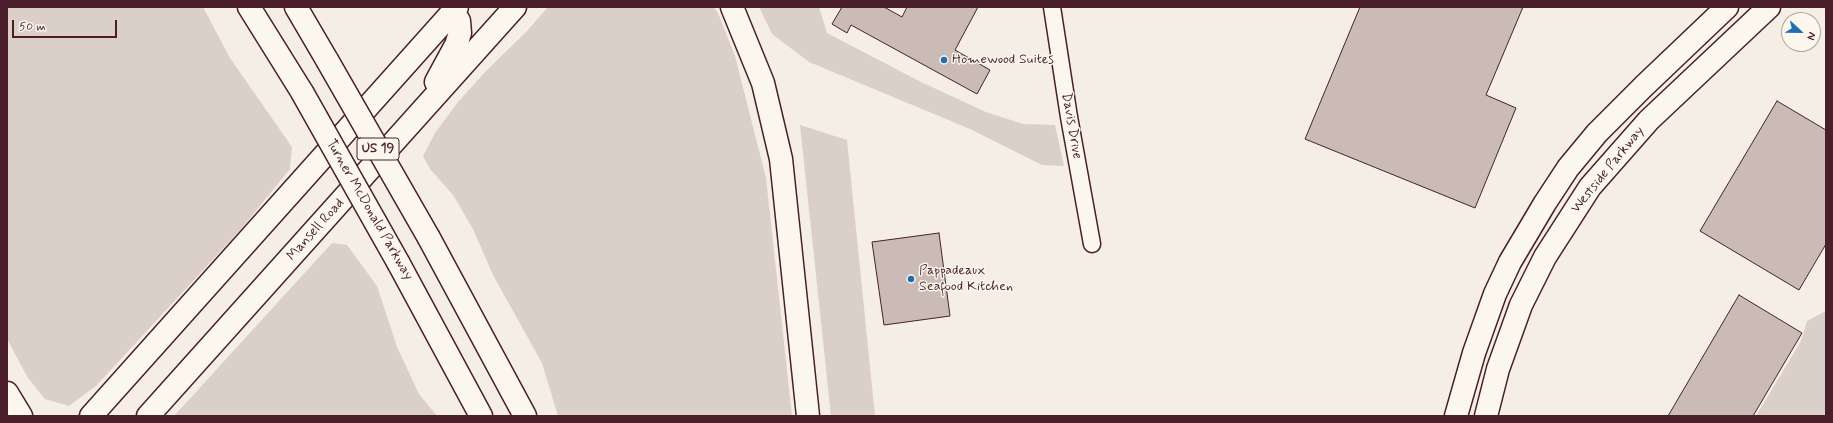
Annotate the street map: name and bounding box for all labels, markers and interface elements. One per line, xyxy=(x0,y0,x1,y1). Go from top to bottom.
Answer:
scale bar xyxy=(14,12,119,38)
north arrow xyxy=(1781,12,1821,52)
text: 50 m xyxy=(19,19,46,35)
text: N xyxy=(1803,30,1819,42)
place label: Homewood Suites xyxy=(952,52,1054,68)
marker: Homewood Suites xyxy=(939,55,949,65)
street label: Davis Drive xyxy=(1057,92,1085,160)
street label: Westside Parkway xyxy=(1568,123,1648,217)
street label: Turner McDonald Parkway xyxy=(322,137,416,283)
road number: US 19 xyxy=(357,138,399,160)
street label: Mansell Road xyxy=(284,195,348,265)
place label: Pappadeaux Seafood Kitchen xyxy=(919,263,1013,296)
marker: Pappadeaux Seafood Kitchen xyxy=(906,274,916,284)

